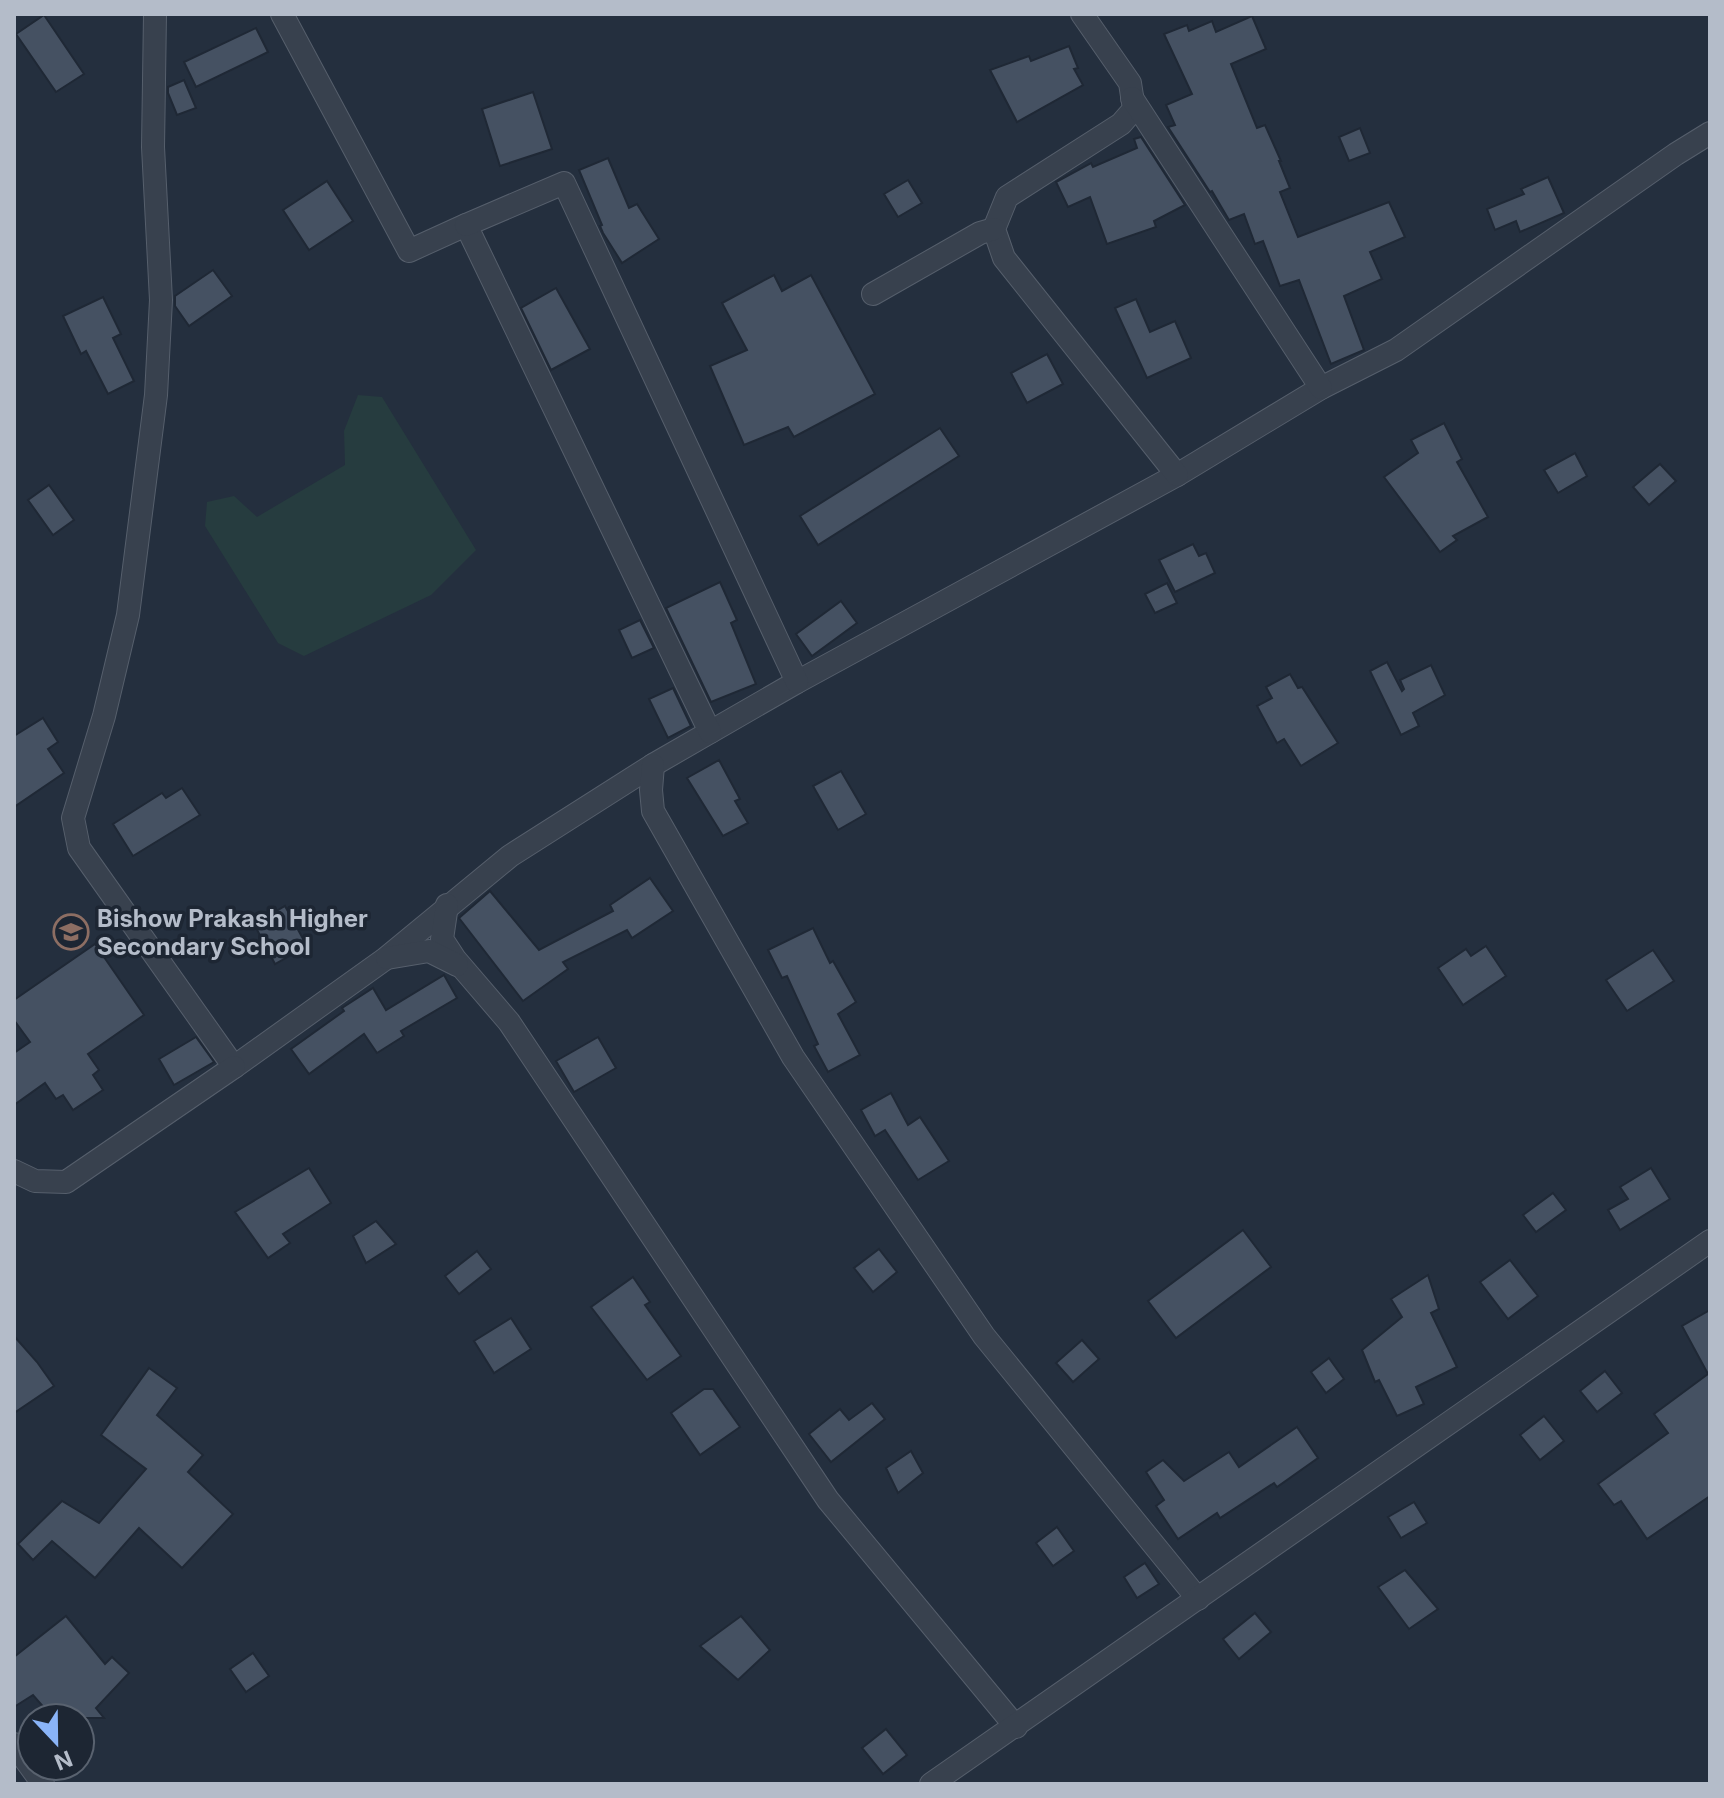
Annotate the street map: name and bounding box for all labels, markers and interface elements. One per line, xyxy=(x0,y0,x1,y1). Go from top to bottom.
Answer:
place label: Bishow Prakash Higher Secondary School xyxy=(97,904,368,961)
school or university icon: Bishow Prakash Higher Secondary School xyxy=(52,913,90,951)
north arrow xyxy=(16,1702,96,1782)
text: N xyxy=(51,1745,76,1776)

